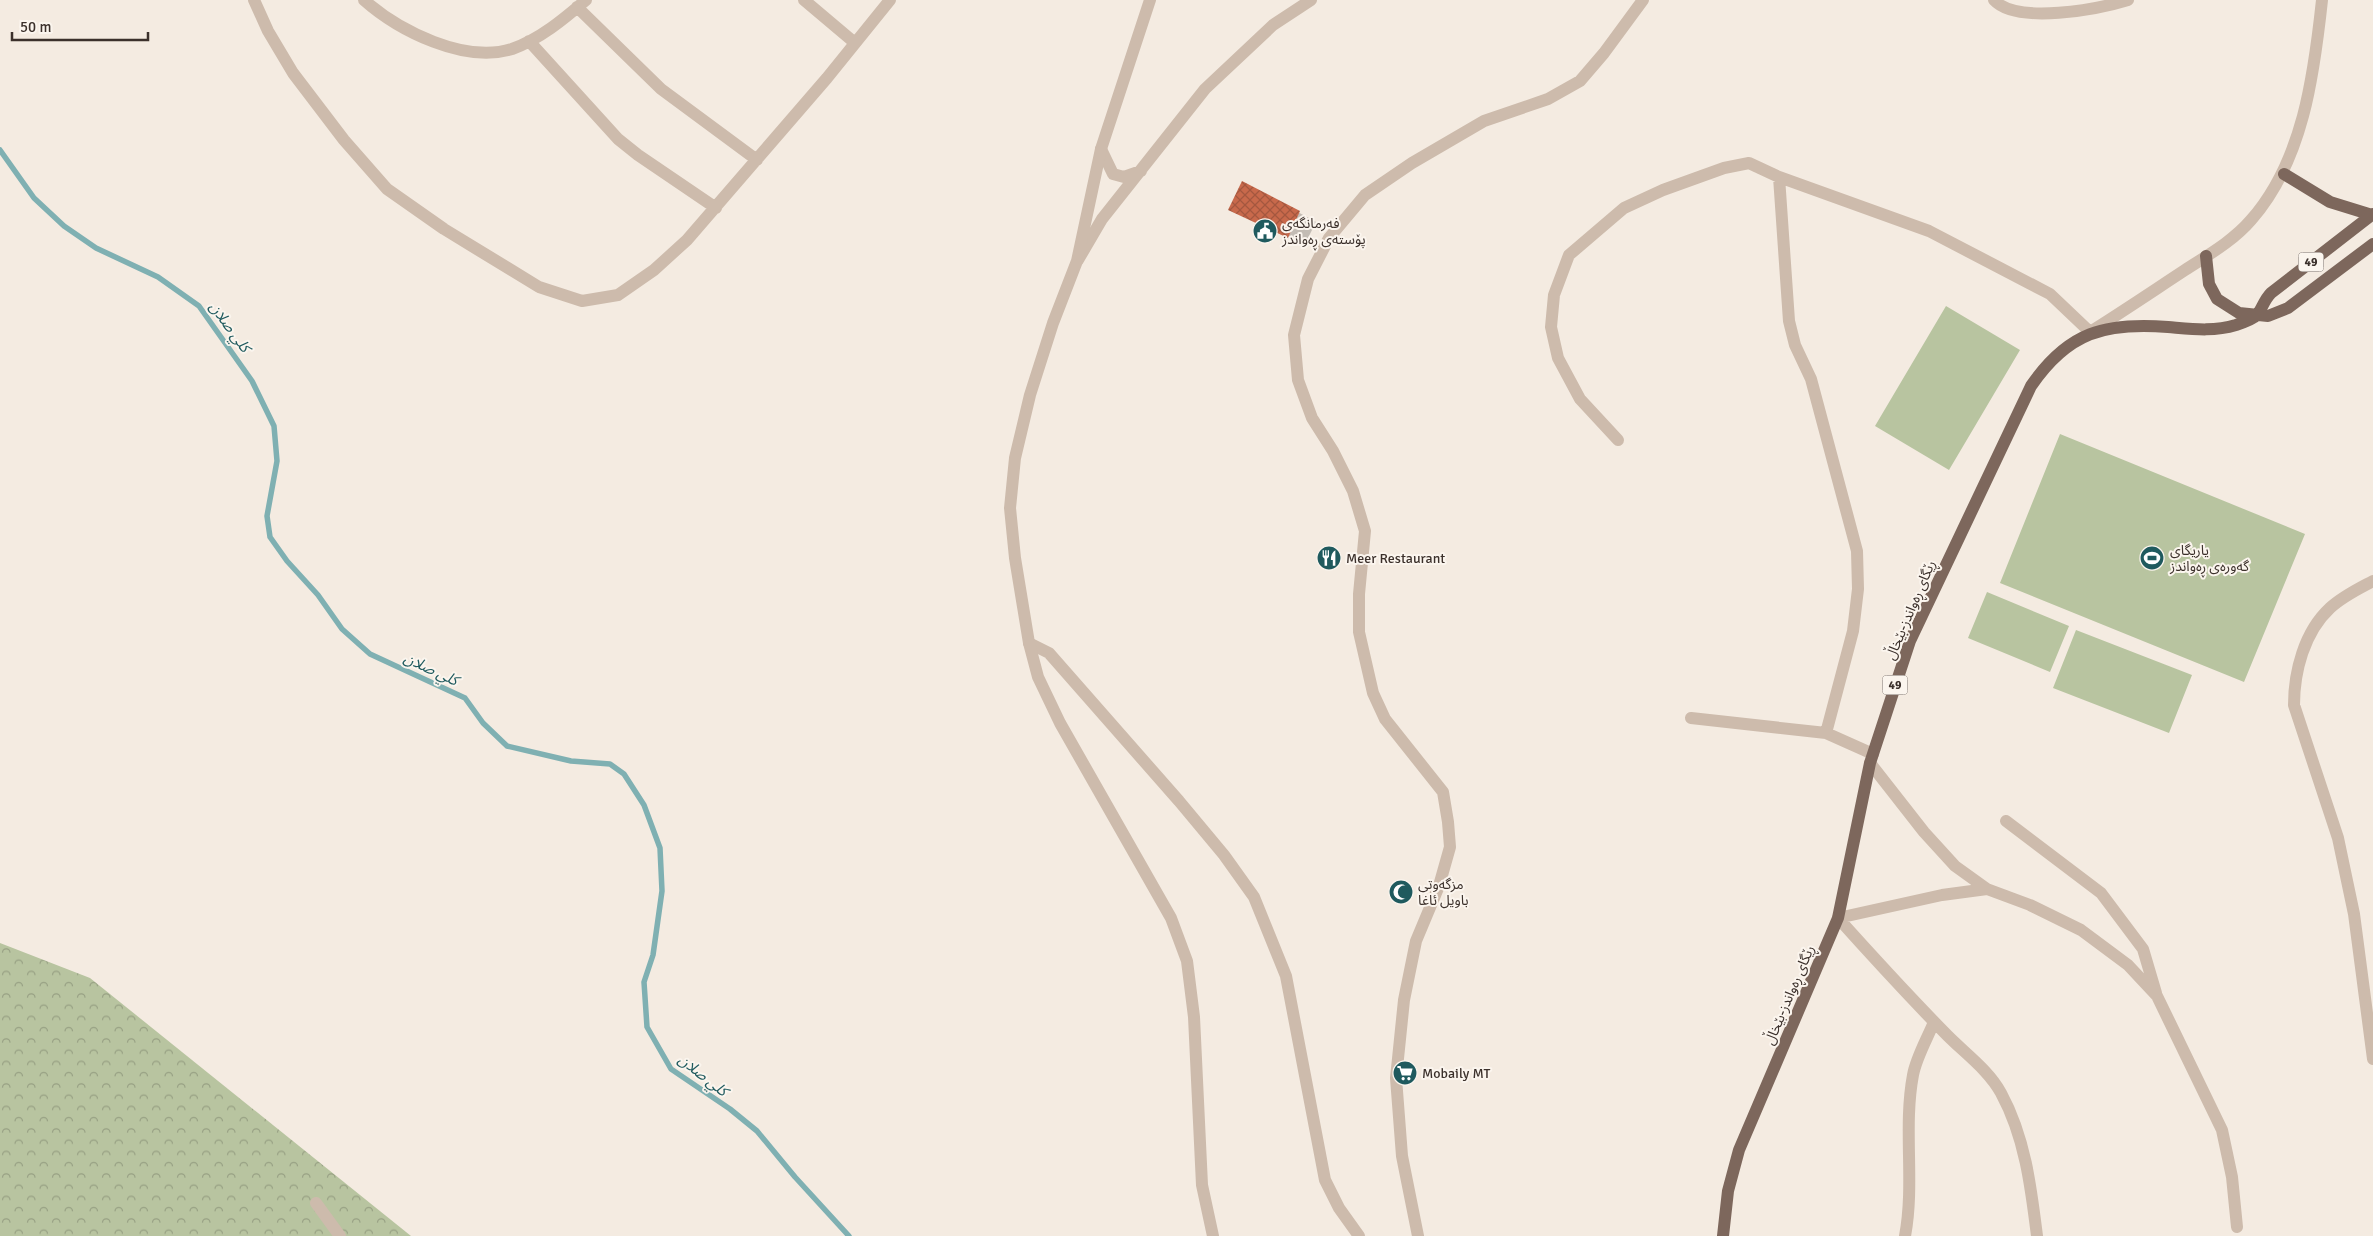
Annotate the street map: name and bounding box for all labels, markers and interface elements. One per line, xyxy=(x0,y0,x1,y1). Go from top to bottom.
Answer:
scale bar xyxy=(12,10,149,42)
text: 50 m xyxy=(20,18,51,36)
place label: فەرمانگەی پۆستەی ڕەواندز xyxy=(1281,215,1366,251)
public building icon: فەرمانگەی پۆستەی ڕەواندز xyxy=(1252,218,1278,244)
road number: 49 xyxy=(2298,252,2324,272)
water label: كلي صلان xyxy=(204,298,256,359)
place label: یاریگای گەورەی ڕەواندز xyxy=(2169,542,2249,578)
restaurant icon: Meer Restaurant xyxy=(1316,545,1342,571)
sports icon: یاریگای گەورەی ڕەواندز xyxy=(2139,545,2165,571)
place label: Meer Restaurant xyxy=(1346,550,1445,567)
street label: ڕێگای ڕەواندز-بێخاڵ xyxy=(1880,557,1942,664)
water label: كلي صلان xyxy=(400,649,464,693)
road number: 49 xyxy=(1882,676,1908,694)
place label: مزگەوتی باویل ئاغا xyxy=(1418,876,1469,909)
mosque icon: مزگەوتی باویل ئاغا xyxy=(1388,879,1414,905)
street label: ڕێگای ڕەواندز-بێخاڵ xyxy=(1759,942,1821,1049)
water label: كلي صلان xyxy=(673,1050,734,1104)
supermarket icon: Mobaily MT xyxy=(1392,1060,1418,1086)
place label: Mobaily MT xyxy=(1422,1065,1491,1082)

